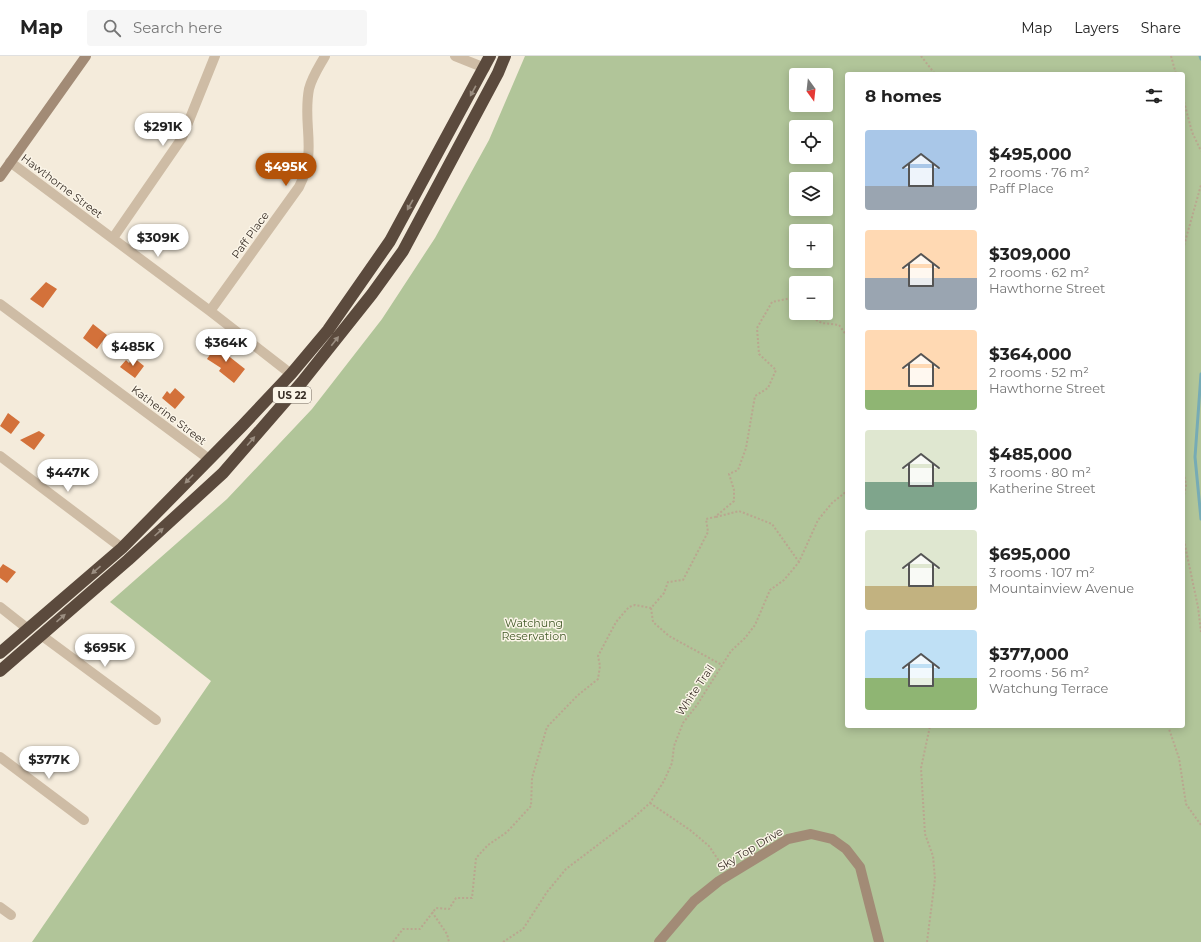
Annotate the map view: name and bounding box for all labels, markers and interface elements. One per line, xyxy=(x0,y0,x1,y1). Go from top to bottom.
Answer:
search box xyxy=(87,10,367,46)
text: Map xyxy=(20,16,63,39)
icon: search xyxy=(101,17,123,39)
text: Search here xyxy=(133,18,222,37)
text: Map xyxy=(1021,19,1052,37)
text: Layers xyxy=(1074,19,1119,37)
text: Share xyxy=(1141,19,1181,37)
north arrow xyxy=(789,68,833,112)
map controls xyxy=(789,68,833,320)
one-way arrow xyxy=(469,85,476,97)
icon: filters xyxy=(1143,85,1165,107)
text: 8 homes xyxy=(865,86,942,106)
pin: $291K xyxy=(135,113,191,147)
text: $291K xyxy=(144,118,182,134)
button: locate xyxy=(789,120,833,164)
text: $495,000 xyxy=(989,144,1071,164)
icon: home xyxy=(897,146,945,194)
street label: Hawthorne Street xyxy=(18,151,106,222)
pin: $495K xyxy=(258,153,314,187)
text: $495K xyxy=(265,158,307,174)
text: 2 rooms · 76 m² xyxy=(989,164,1089,180)
button: layers xyxy=(789,172,833,216)
text: Paff Place xyxy=(989,180,1054,196)
one-way arrow xyxy=(407,199,413,211)
street label: Paff Place xyxy=(228,208,272,261)
pin: $309K xyxy=(130,224,186,258)
button: + xyxy=(789,224,833,268)
text: $309K xyxy=(137,229,179,245)
text: $309,000 xyxy=(989,244,1071,264)
icon: home xyxy=(897,246,945,294)
text: 2 rooms · 62 m² xyxy=(989,264,1089,280)
button: − xyxy=(789,276,833,320)
text: Hawthorne Street xyxy=(989,280,1105,296)
pin: $364K xyxy=(198,329,254,363)
pin: $485K xyxy=(105,333,161,367)
text: $364K xyxy=(205,334,247,350)
one-way arrow xyxy=(330,336,339,347)
text: $485K xyxy=(111,338,155,354)
text: $364,000 xyxy=(989,344,1072,364)
icon: home xyxy=(897,346,945,394)
text: 2 rooms · 52 m² xyxy=(989,364,1089,380)
text: Hawthorne Street xyxy=(989,380,1105,396)
street label: Katherine Street xyxy=(129,382,210,448)
road number: US 22 xyxy=(273,387,311,403)
one-way arrow xyxy=(247,435,256,446)
text: $485,000 xyxy=(989,444,1072,464)
icon: home xyxy=(897,446,945,494)
pin: $447K xyxy=(40,459,96,493)
text: $447K xyxy=(46,464,90,480)
text: 3 rooms · 80 m² xyxy=(989,464,1091,480)
one-way arrow xyxy=(184,474,194,484)
text: Katherine Street xyxy=(989,480,1096,496)
one-way arrow xyxy=(153,527,164,536)
text: $695,000 xyxy=(989,544,1070,564)
icon: home xyxy=(897,546,945,594)
text: 3 rooms · 107 m² xyxy=(989,564,1095,580)
one-way arrow xyxy=(91,566,102,575)
text: Mountainview Avenue xyxy=(989,580,1134,596)
one-way arrow xyxy=(56,613,66,622)
park label: Watchung Reservation xyxy=(501,616,567,643)
pin: $695K xyxy=(77,634,133,668)
text: $695K xyxy=(84,639,126,655)
text: $377,000 xyxy=(989,644,1069,664)
icon: home xyxy=(897,646,945,694)
street label: White Trail xyxy=(673,662,717,718)
text: 2 rooms · 56 m² xyxy=(989,664,1089,680)
text: Watchung Terrace xyxy=(989,680,1108,696)
pin: $377K xyxy=(21,746,77,780)
text: $377K xyxy=(28,751,70,767)
street label: Sky Top Drive xyxy=(715,824,785,874)

